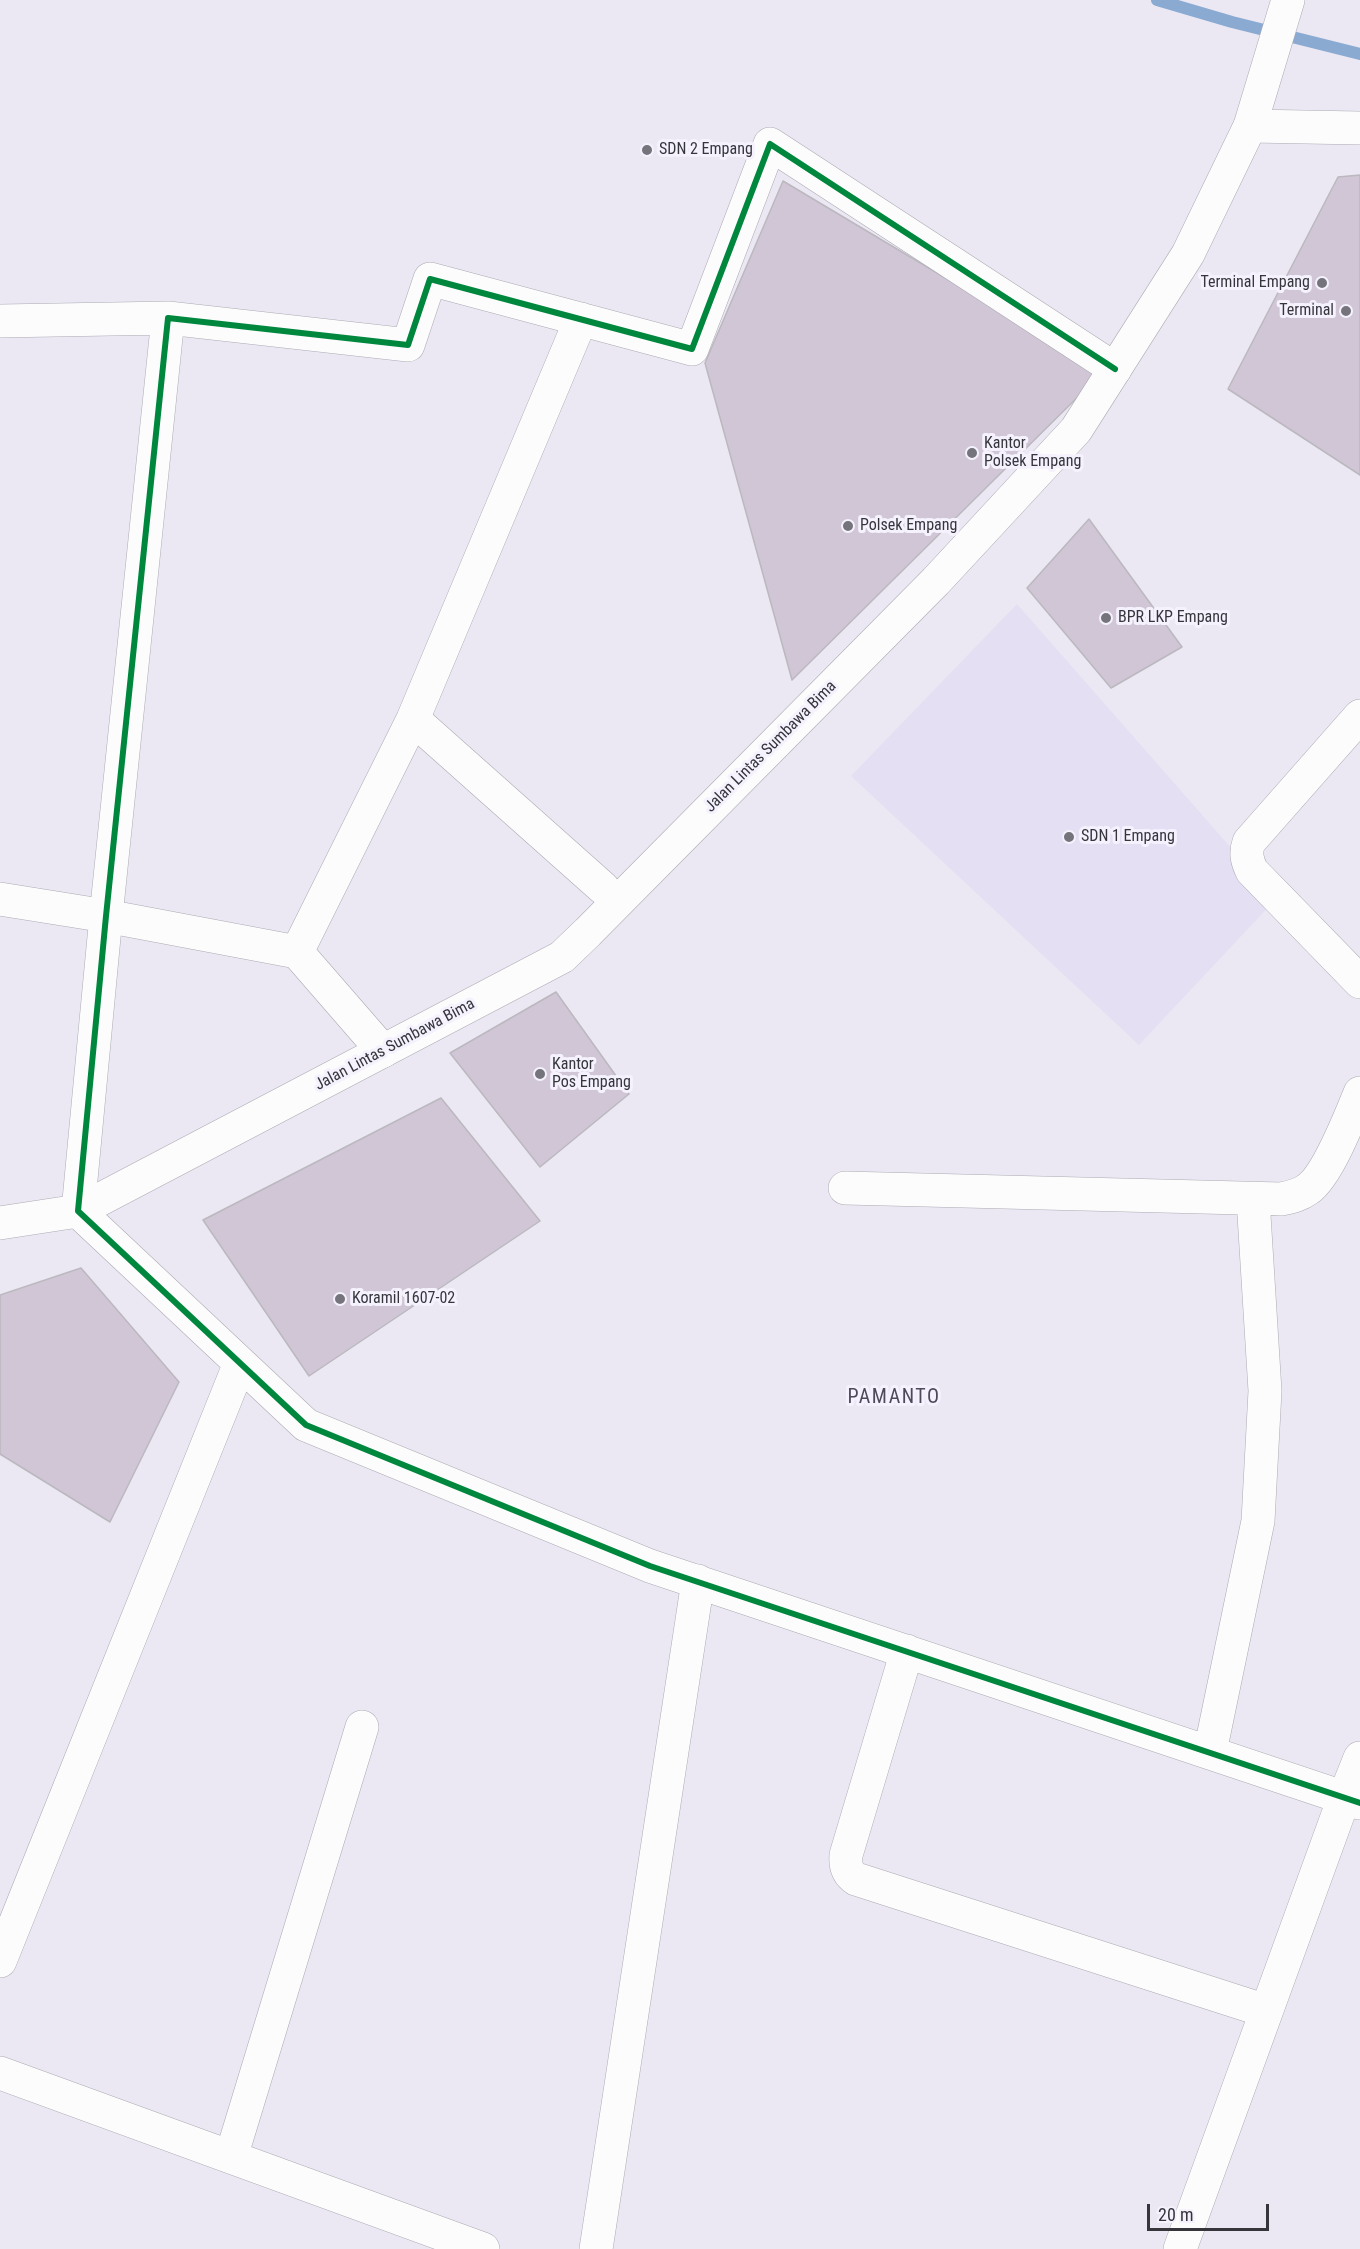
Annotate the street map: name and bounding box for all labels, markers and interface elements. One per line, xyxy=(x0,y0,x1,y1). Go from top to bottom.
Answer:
place label: SDN 2 Empang xyxy=(659,140,753,160)
marker: SDN 2 Empang xyxy=(640,143,654,157)
place label: Terminal Empang xyxy=(1200,273,1310,293)
marker: Terminal Empang xyxy=(1315,276,1329,290)
place label: Terminal xyxy=(1279,301,1334,321)
marker: Terminal xyxy=(1339,304,1353,318)
place label: Kantor Polsek Empang xyxy=(984,434,1081,472)
marker: Kantor Polsek Empang xyxy=(965,446,979,460)
place label: Polsek Empang xyxy=(860,516,957,536)
marker: Polsek Empang xyxy=(841,519,855,533)
place label: BPR LKP Empang xyxy=(1118,608,1228,628)
marker: BPR LKP Empang xyxy=(1099,611,1113,625)
street label: Jalan Lintas Sumbawa Bima xyxy=(701,677,841,817)
place label: SDN 1 Empang xyxy=(1081,827,1175,847)
marker: SDN 1 Empang xyxy=(1062,830,1076,844)
street label: Jalan Lintas Sumbawa Bima xyxy=(312,995,478,1095)
place label: Kantor Pos Empang xyxy=(552,1055,631,1093)
marker: Kantor Pos Empang xyxy=(533,1067,547,1081)
place label: Koramil 1607-02 xyxy=(352,1289,455,1309)
marker: Koramil 1607-02 xyxy=(333,1292,347,1306)
district label: PAMANTO xyxy=(848,1386,940,1410)
scale bar xyxy=(1150,2192,1272,2230)
text: 20 m xyxy=(1158,2204,1193,2225)

